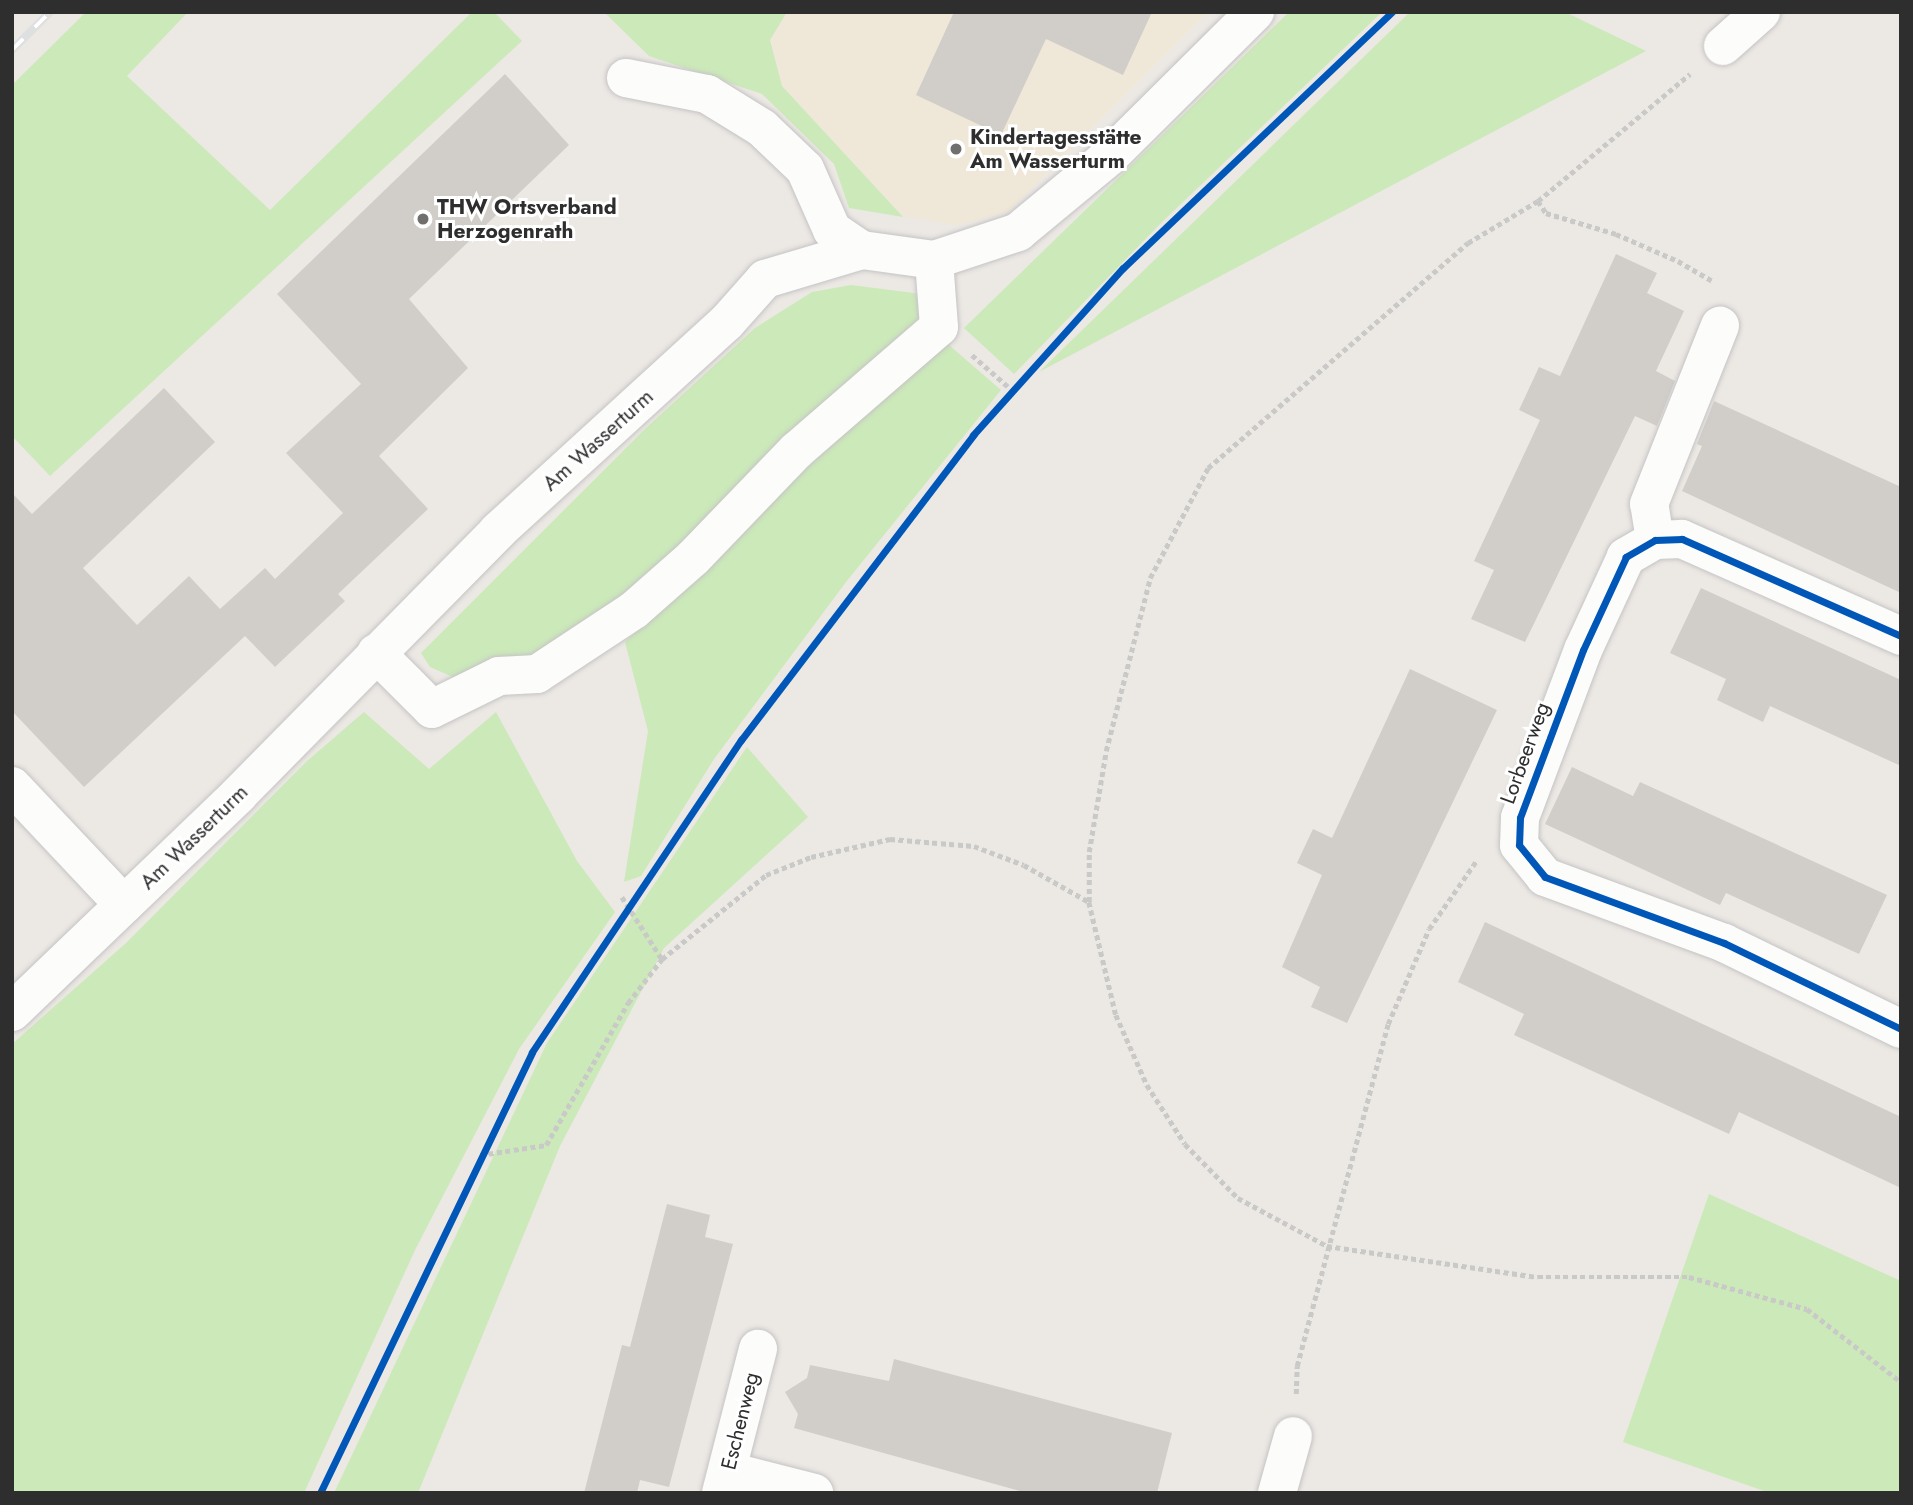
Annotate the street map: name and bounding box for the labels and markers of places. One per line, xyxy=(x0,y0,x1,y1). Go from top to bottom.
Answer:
place label: Kindertagesstätte Am Wasserturm xyxy=(970,124,1142,174)
marker: Kindertagesstätte Am Wasserturm xyxy=(948,141,964,157)
place label: THW Ortsverband Herzogenrath xyxy=(437,194,617,244)
marker: THW Ortsverband Herzogenrath xyxy=(415,211,431,227)

